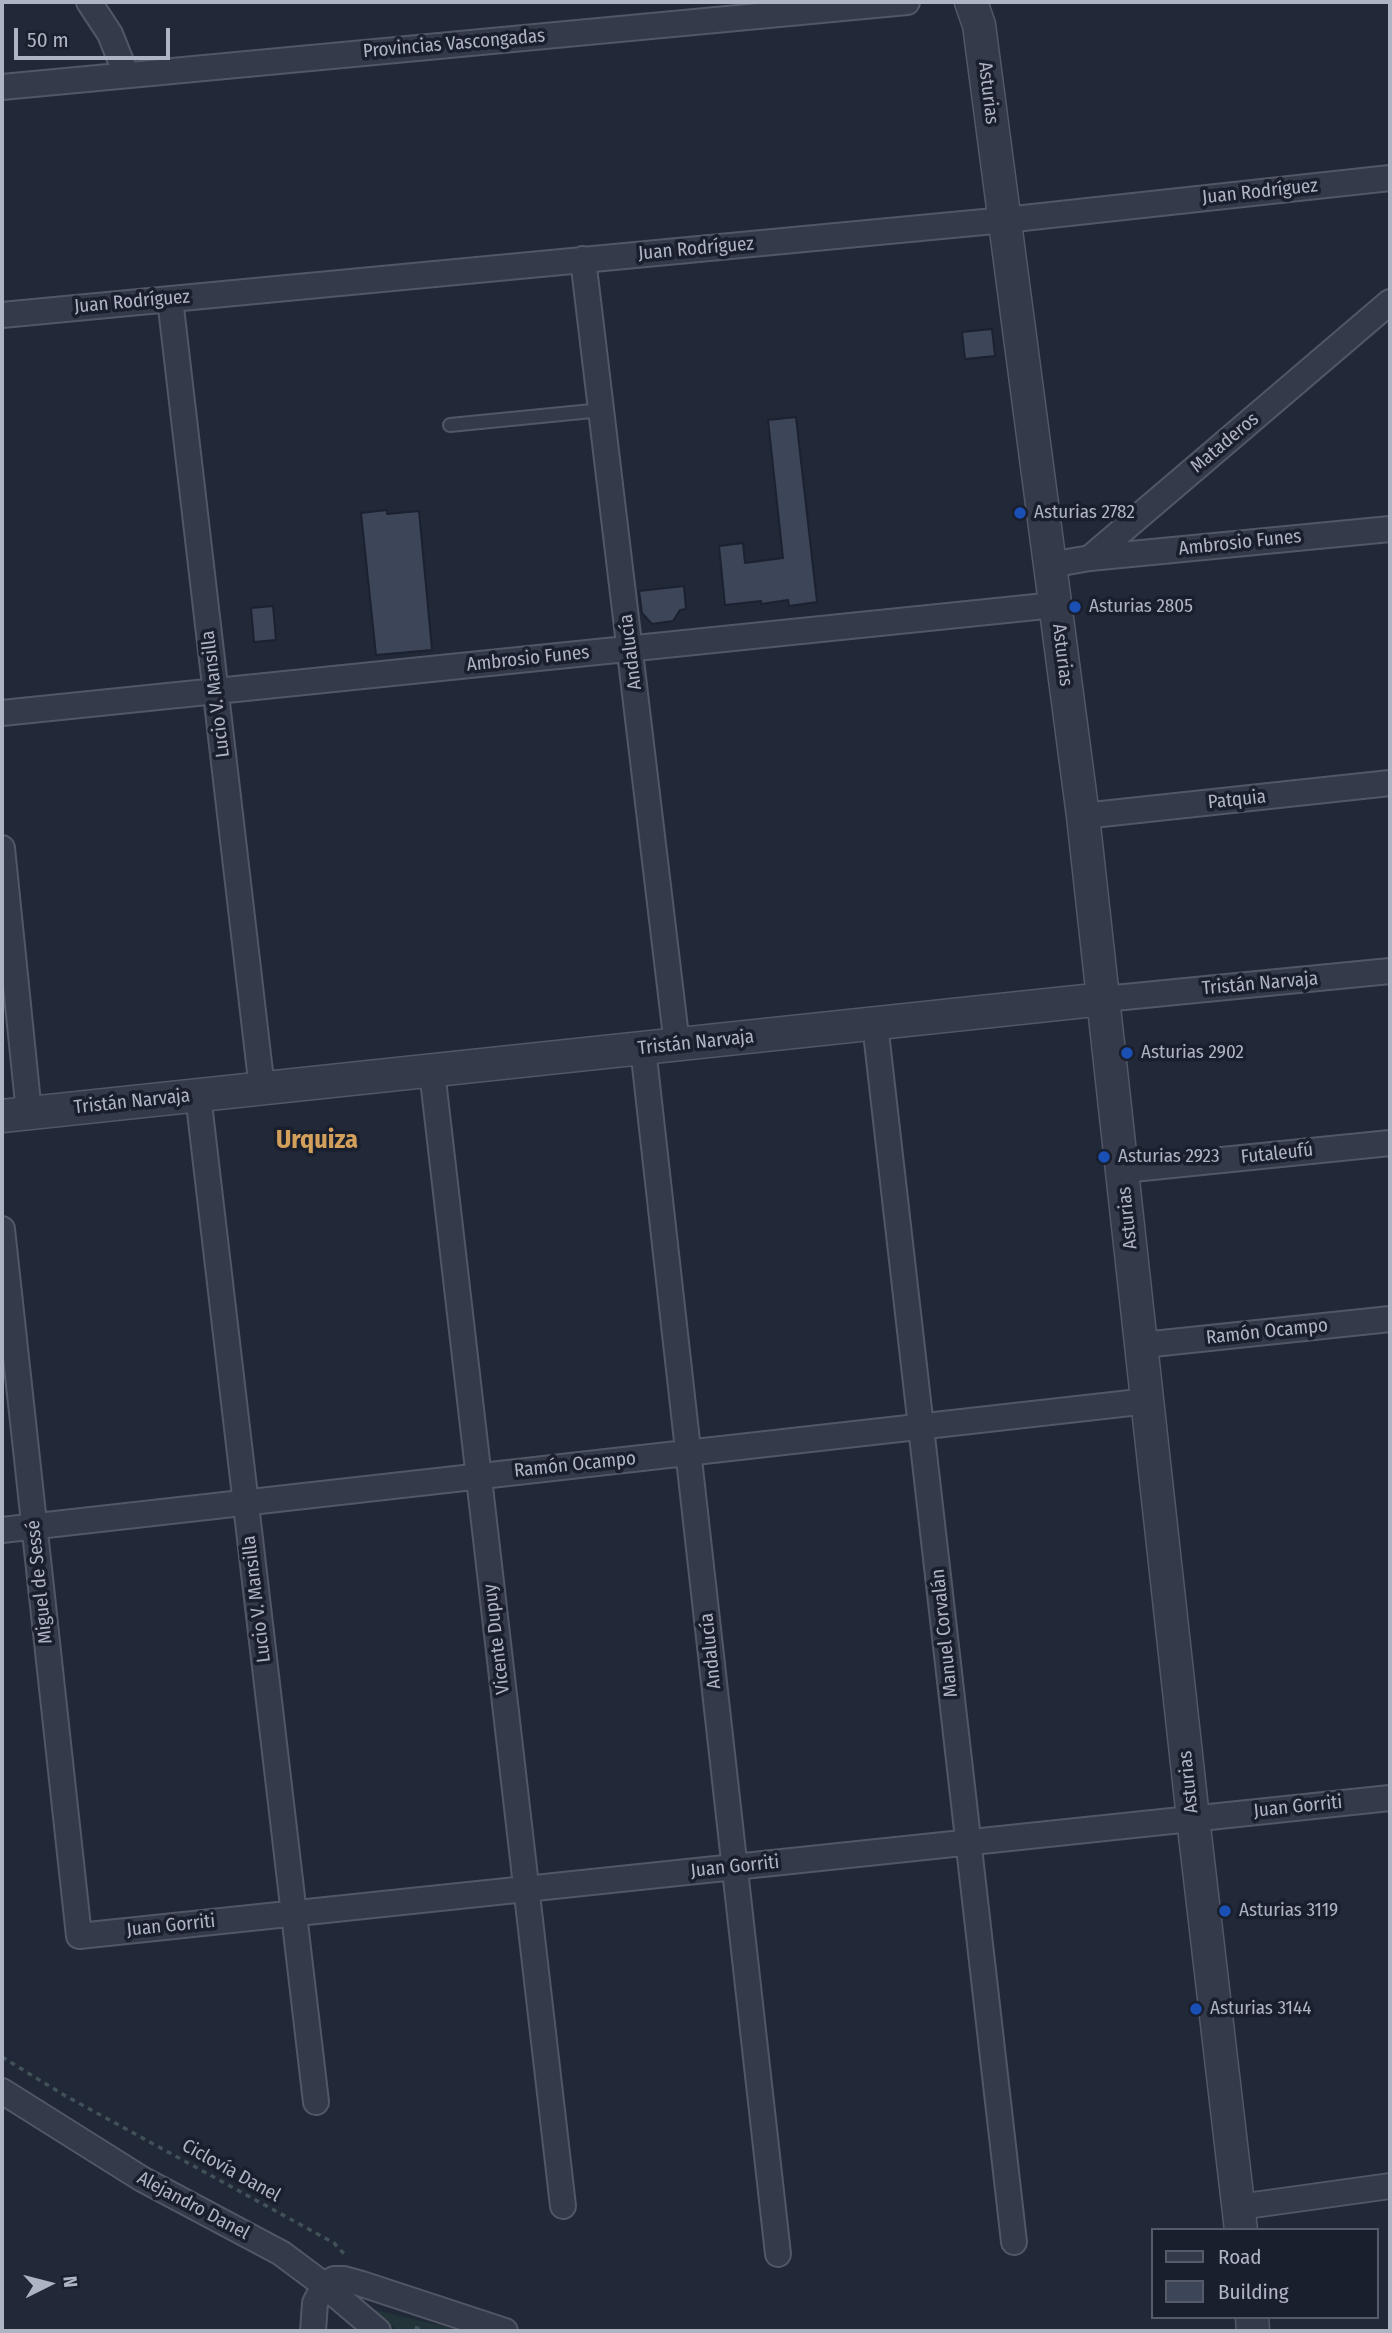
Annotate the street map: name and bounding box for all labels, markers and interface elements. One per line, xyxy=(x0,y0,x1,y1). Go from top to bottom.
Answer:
scale bar xyxy=(18,14,173,58)
street label: Provincias Vascongadas xyxy=(362,25,546,63)
text: 50 m xyxy=(27,27,69,53)
street label: Asturias xyxy=(973,60,1003,126)
street label: Juan Rodríguez xyxy=(1201,175,1319,209)
street label: Juan Rodríguez xyxy=(637,233,755,265)
street label: Juan Rodríguez xyxy=(73,286,191,318)
street label: Mataderos xyxy=(1186,408,1264,478)
place label: Asturias 2782 xyxy=(1034,502,1135,524)
marker: Asturias 2782 xyxy=(1012,505,1028,521)
street label: Ambrosio Funes xyxy=(1178,525,1302,561)
place label: Asturias 2805 xyxy=(1089,596,1193,618)
marker: Asturias 2805 xyxy=(1067,599,1083,615)
street label: Andalucía xyxy=(615,613,647,691)
street label: Asturias xyxy=(1047,622,1077,688)
street label: Lucio V. Mansilla xyxy=(197,629,235,759)
street label: Ambrosio Funes xyxy=(466,641,590,677)
street label: Patquia xyxy=(1207,786,1267,814)
street label: Tristán Narvaja xyxy=(1201,968,1319,1000)
street label: Tristán Narvaja xyxy=(637,1026,755,1060)
place label: Asturias 2902 xyxy=(1141,1042,1244,1064)
marker: Asturias 2902 xyxy=(1119,1045,1135,1061)
street label: Tristán Narvaja xyxy=(73,1085,191,1119)
district label: Urquiza xyxy=(276,1125,358,1157)
street label: Futaleufú xyxy=(1240,1139,1314,1169)
place label: Asturias 2923 xyxy=(1118,1146,1219,1168)
marker: Asturias 2923 xyxy=(1096,1149,1112,1165)
street label: Asturias xyxy=(1113,1185,1143,1251)
street label: Ramón Ocampo xyxy=(1205,1314,1329,1350)
street label: Ramón Ocampo xyxy=(513,1447,637,1483)
street label: Miguel de Sessé xyxy=(22,1519,58,1645)
street label: Lucio V. Mansilla xyxy=(238,1534,276,1664)
street label: Manuel Corvalán xyxy=(927,1568,963,1698)
street label: Vicente Dupuy xyxy=(479,1583,515,1695)
street label: Andalucía xyxy=(696,1612,726,1690)
street label: Asturias xyxy=(1174,1749,1204,1815)
street label: Juan Gorriti xyxy=(1253,1791,1343,1823)
street label: Juan Gorriti xyxy=(690,1851,780,1883)
place label: Asturias 3119 xyxy=(1239,1900,1338,1922)
marker: Asturias 3119 xyxy=(1217,1903,1233,1919)
street label: Juan Gorriti xyxy=(126,1910,216,1942)
place label: Asturias 3144 xyxy=(1210,1998,1311,2020)
marker: Asturias 3144 xyxy=(1188,2001,1204,2017)
street label: Ciclovía Danel xyxy=(178,2135,284,2207)
street label: Alejandro Danel xyxy=(133,2167,253,2245)
legend xyxy=(1150,2228,1378,2319)
text: Road xyxy=(1218,2244,1262,2270)
north arrow xyxy=(14,2249,84,2319)
text: N xyxy=(58,2275,82,2289)
text: Building xyxy=(1218,2279,1289,2305)

